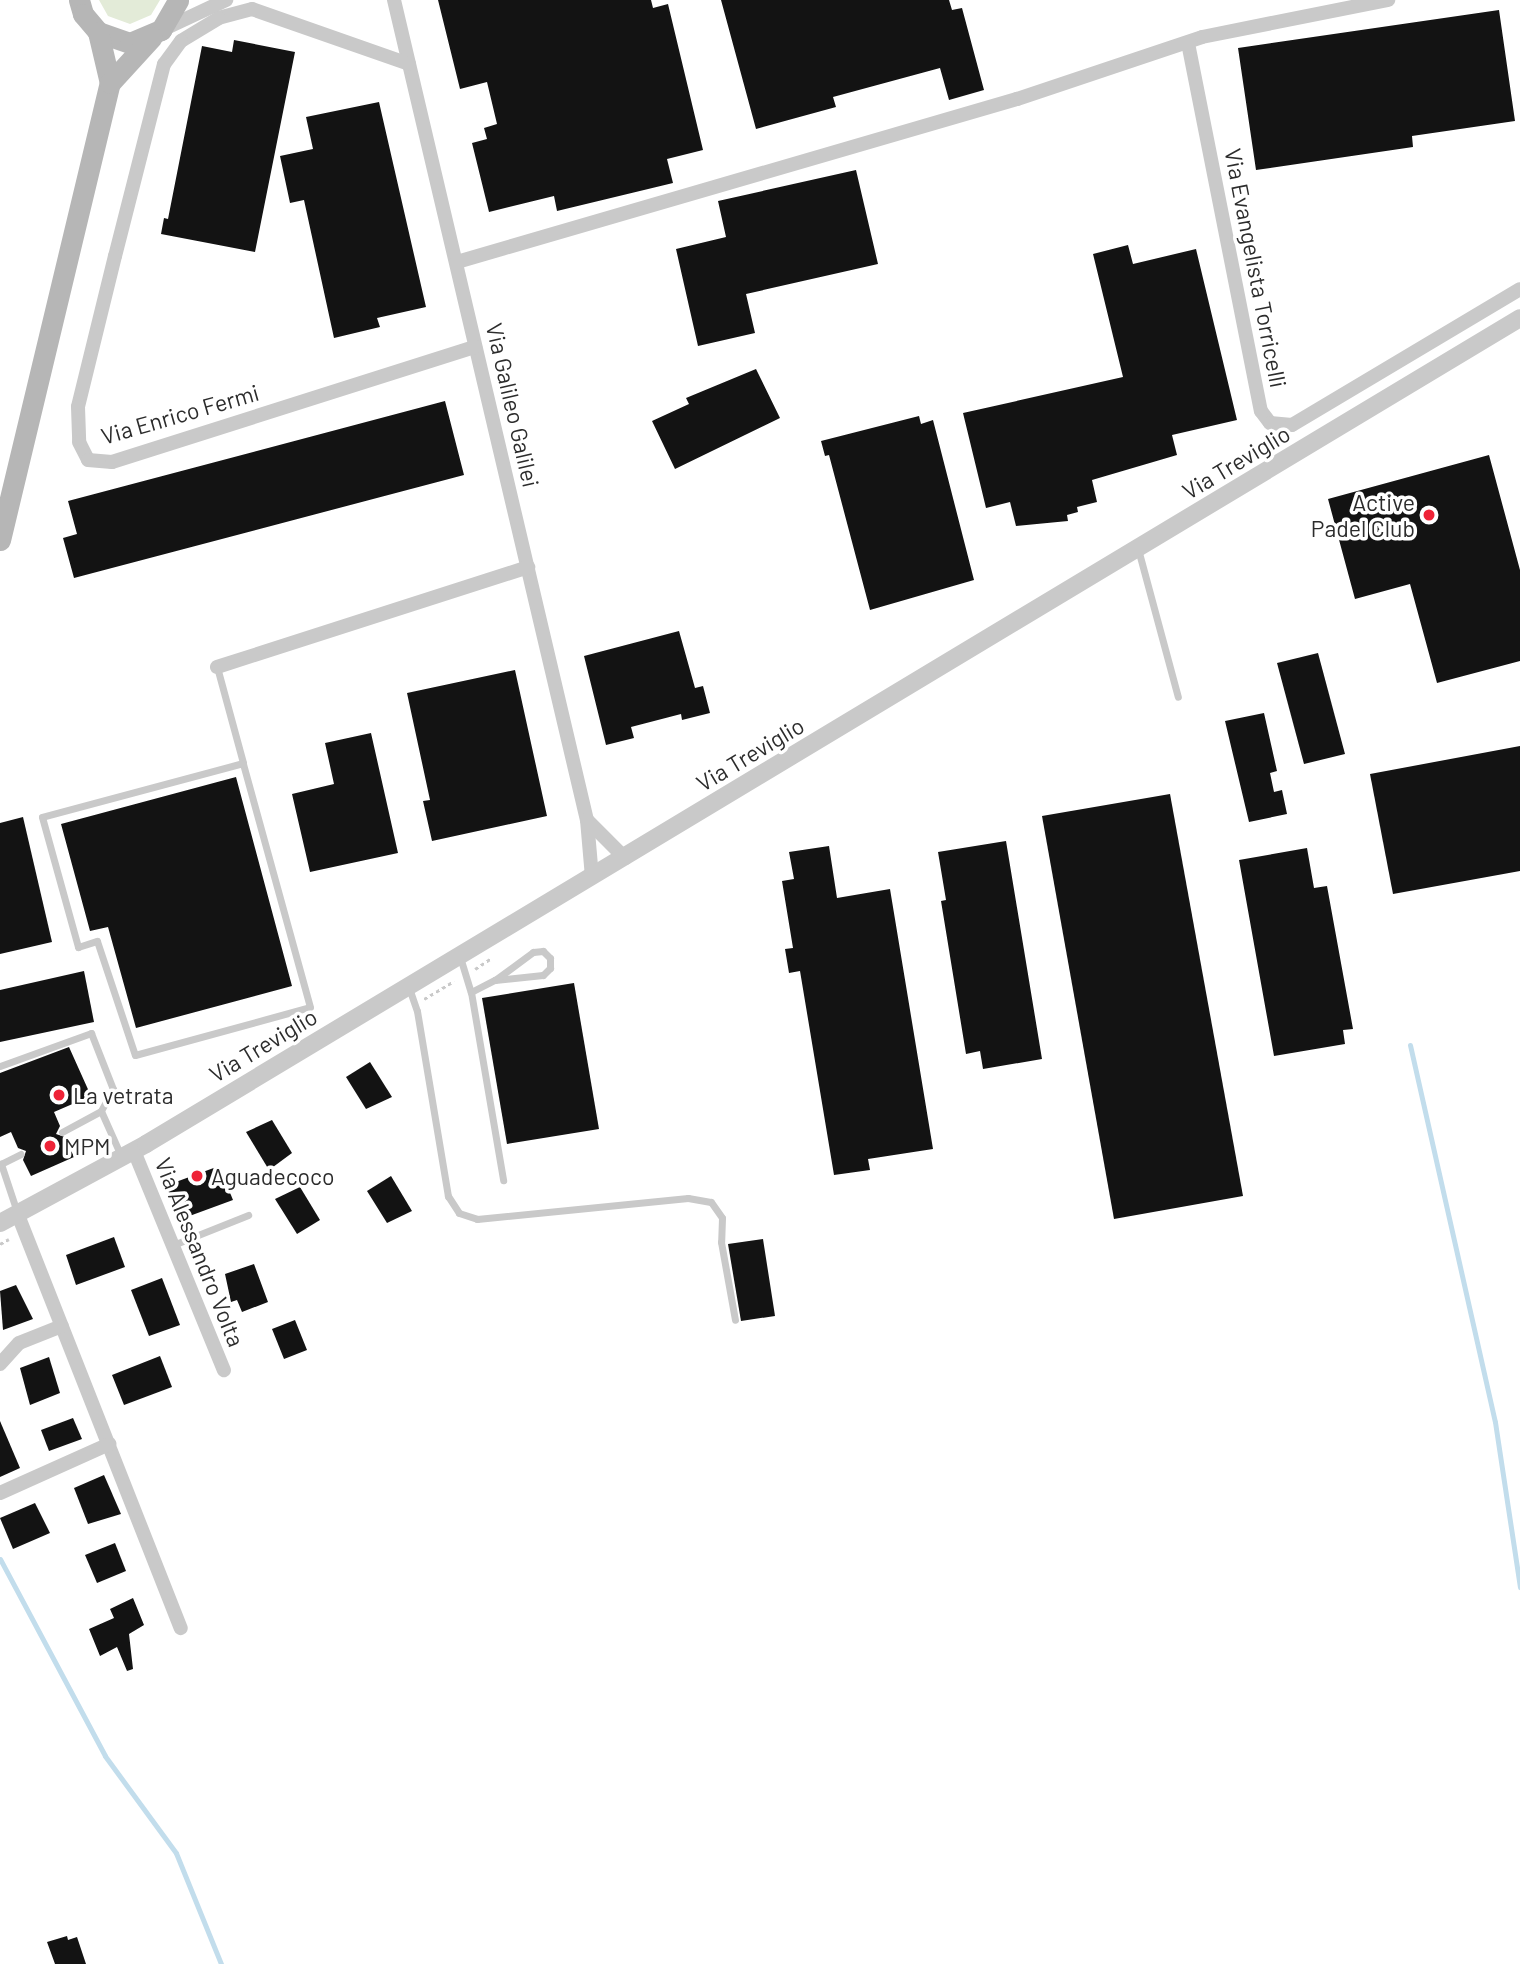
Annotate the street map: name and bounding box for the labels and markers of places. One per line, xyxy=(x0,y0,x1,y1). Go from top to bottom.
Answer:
place label: Active Padel Club xyxy=(1311,488,1415,542)
marker: Active Padel Club xyxy=(1421,507,1437,523)
place label: La vetrata xyxy=(73,1081,174,1109)
marker: La vetrata xyxy=(51,1087,67,1103)
place label: MPM xyxy=(64,1132,111,1160)
marker: MPM xyxy=(42,1138,58,1154)
place label: Aguadecoco xyxy=(211,1162,335,1190)
marker: Aguadecoco xyxy=(189,1168,205,1184)

